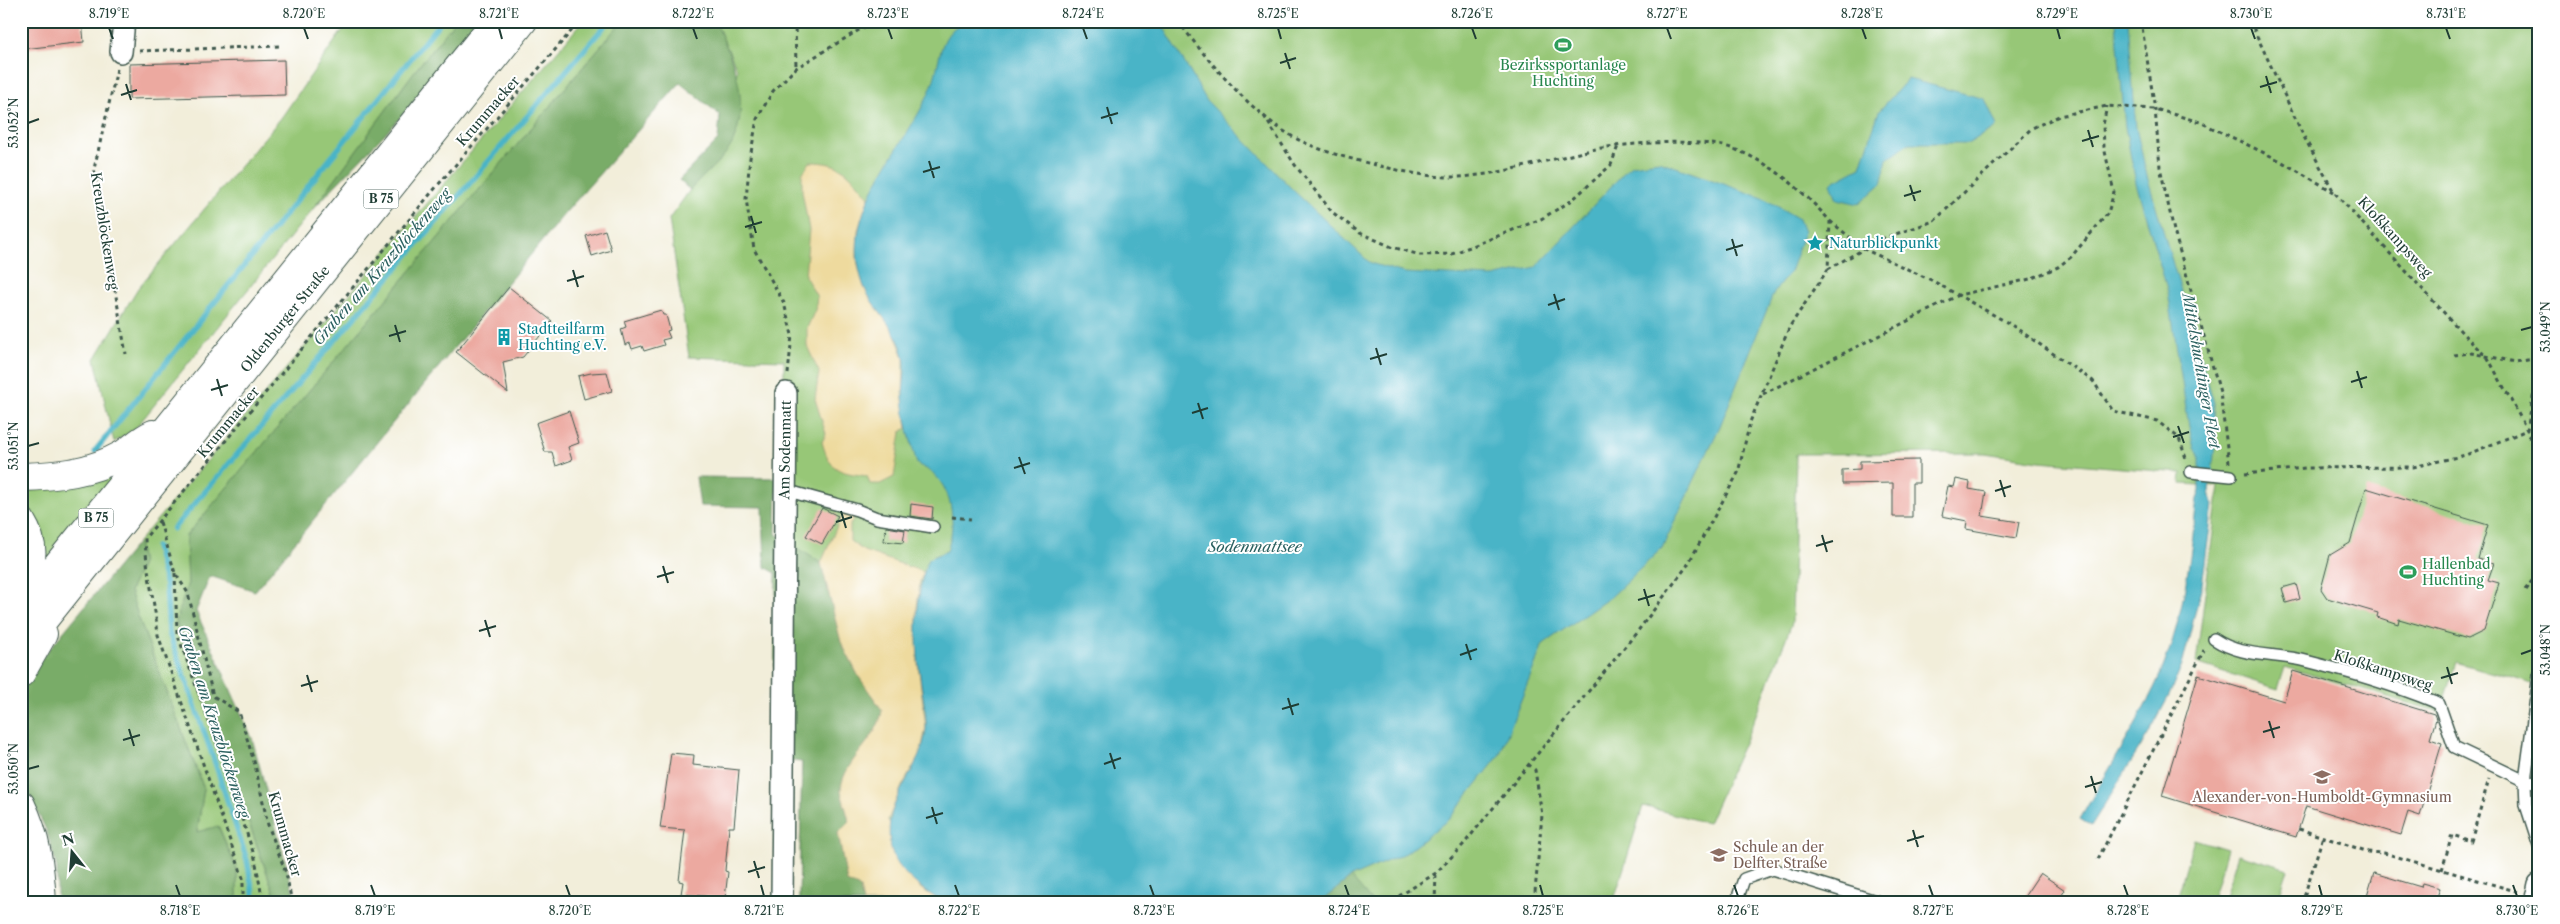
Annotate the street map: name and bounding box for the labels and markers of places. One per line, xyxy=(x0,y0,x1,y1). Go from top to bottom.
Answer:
sports icon: Bezirkssportanlage Huchting xyxy=(1553,35,1573,55)
place label: Bezirkssportanlage Huchting xyxy=(1500,56,1626,90)
place icon: Naturblickpunkt xyxy=(1805,233,1825,253)
place label: Naturblickpunkt xyxy=(1829,234,1938,252)
place label: Stadtteilfarm Huchting e.V. xyxy=(518,320,607,354)
building icon: Stadtteilfarm Huchting e.V. xyxy=(494,327,514,347)
place label: Hallenbad Huchting xyxy=(2422,555,2491,589)
sports icon: Hallenbad Huchting xyxy=(2398,562,2418,582)
school or university icon: Alexander-von-Humboldt-Gymnasium xyxy=(2312,767,2332,787)
place label: Alexander-von-Humboldt-Gymnasium xyxy=(2191,788,2452,806)
place label: Schule an der Delfter Straße xyxy=(1733,838,1827,872)
school or university icon: Schule an der Delfter Straße xyxy=(1709,845,1729,865)

